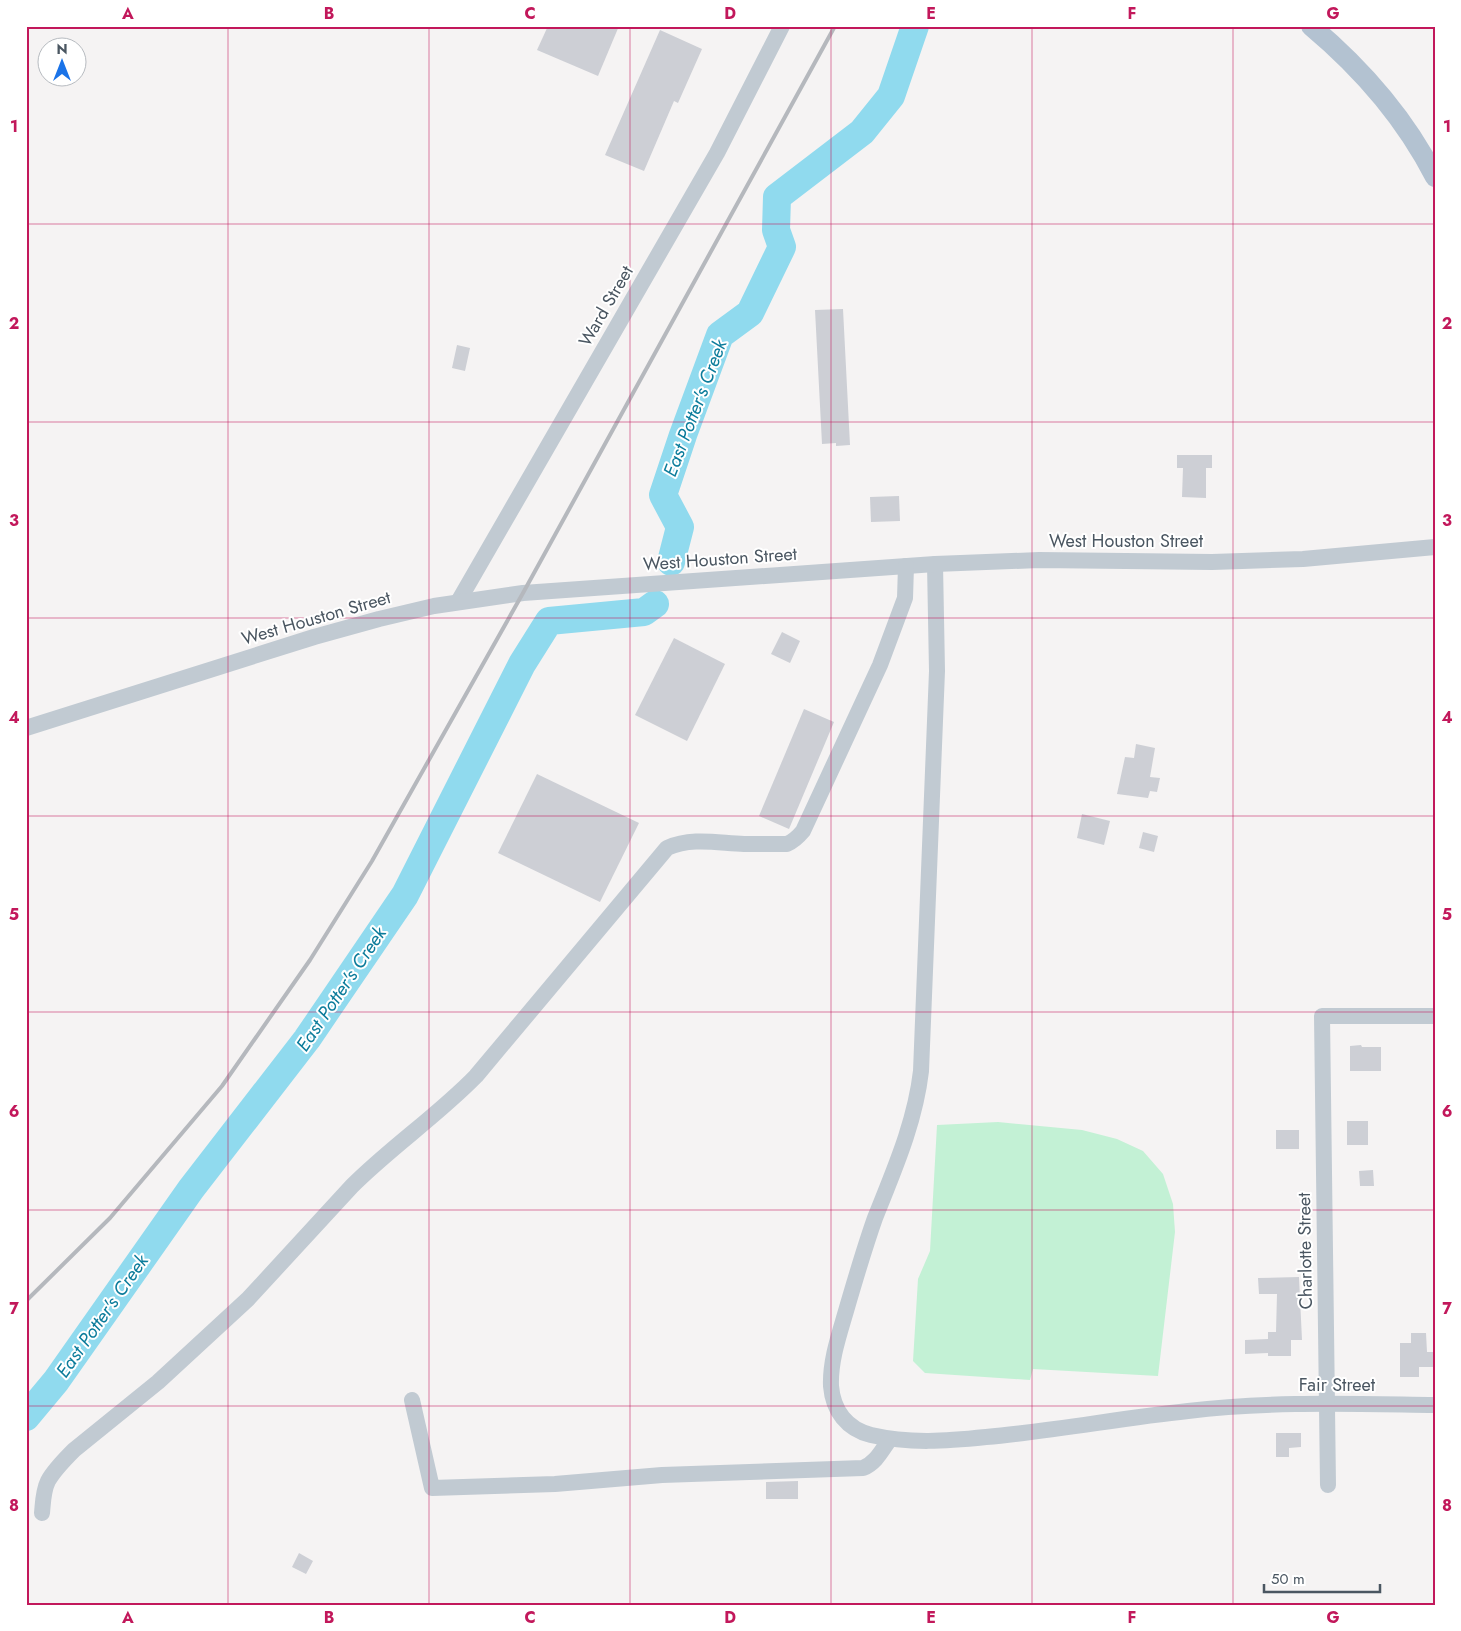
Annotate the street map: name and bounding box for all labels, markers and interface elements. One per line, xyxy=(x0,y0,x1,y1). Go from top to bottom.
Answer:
text: A xyxy=(121,2,134,25)
text: B xyxy=(324,2,334,25)
text: C xyxy=(524,2,536,25)
text: D xyxy=(724,2,736,25)
text: E xyxy=(926,2,936,25)
text: F xyxy=(1128,2,1136,25)
text: G xyxy=(1326,2,1340,25)
north arrow xyxy=(38,38,88,88)
text: N xyxy=(56,39,68,59)
text: 1 xyxy=(10,115,18,138)
text: 1 xyxy=(1443,115,1451,138)
street label: Ward Street xyxy=(572,260,640,351)
text: 2 xyxy=(9,312,19,335)
text: 2 xyxy=(1442,312,1452,335)
water label: East Potter's Creek xyxy=(656,335,734,480)
text: 3 xyxy=(9,509,19,532)
text: 3 xyxy=(1442,509,1452,532)
street label: West Houston Street xyxy=(1049,528,1204,554)
street label: West Houston Street xyxy=(642,541,798,577)
street label: West Houston Street xyxy=(238,584,394,652)
text: 4 xyxy=(8,706,20,729)
text: 4 xyxy=(1441,706,1453,729)
text: 5 xyxy=(9,903,19,926)
text: 5 xyxy=(1442,903,1452,926)
water label: East Potter's Creek xyxy=(289,921,393,1057)
text: 6 xyxy=(9,1100,19,1123)
text: 6 xyxy=(1442,1100,1452,1123)
street label: Charlotte Street xyxy=(1291,1192,1319,1310)
water label: East Potter's Creek xyxy=(49,1248,155,1383)
text: 7 xyxy=(9,1297,19,1320)
text: 7 xyxy=(1442,1297,1452,1320)
street label: Fair Street xyxy=(1299,1372,1376,1398)
text: 8 xyxy=(9,1494,19,1517)
text: 8 xyxy=(1442,1494,1452,1517)
scale bar xyxy=(1264,1561,1380,1593)
text: 50 m xyxy=(1271,1568,1305,1590)
text: A xyxy=(121,1606,134,1629)
text: B xyxy=(324,1606,334,1629)
text: C xyxy=(524,1606,536,1629)
text: D xyxy=(724,1606,736,1629)
text: E xyxy=(926,1606,936,1629)
text: F xyxy=(1128,1606,1136,1629)
text: G xyxy=(1326,1606,1340,1629)

